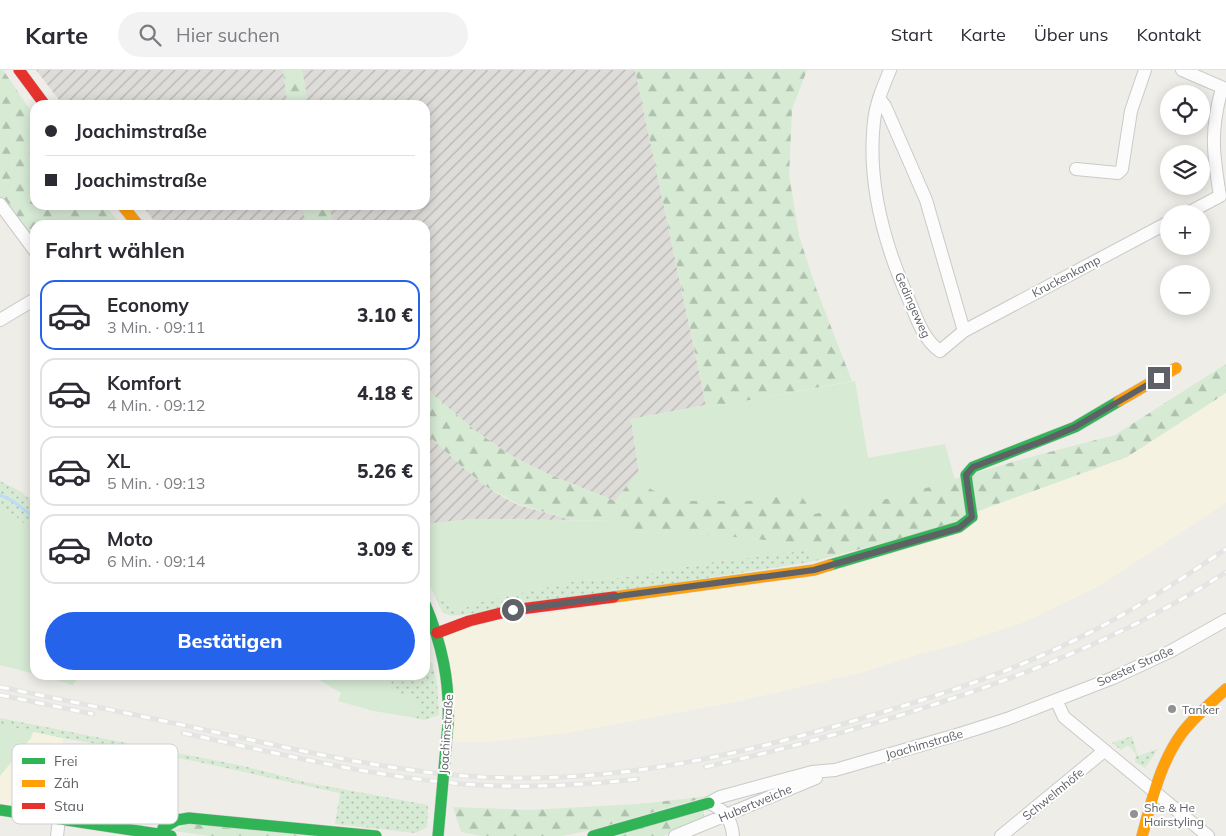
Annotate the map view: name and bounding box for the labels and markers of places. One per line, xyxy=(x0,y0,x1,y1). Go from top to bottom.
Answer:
place label: Tanker xyxy=(1182,702,1220,717)
marker: Tanker xyxy=(1166,703,1178,715)
place label: She & He Hairstyling xyxy=(1144,800,1204,829)
marker: She & He Hairstyling xyxy=(1128,808,1140,820)

